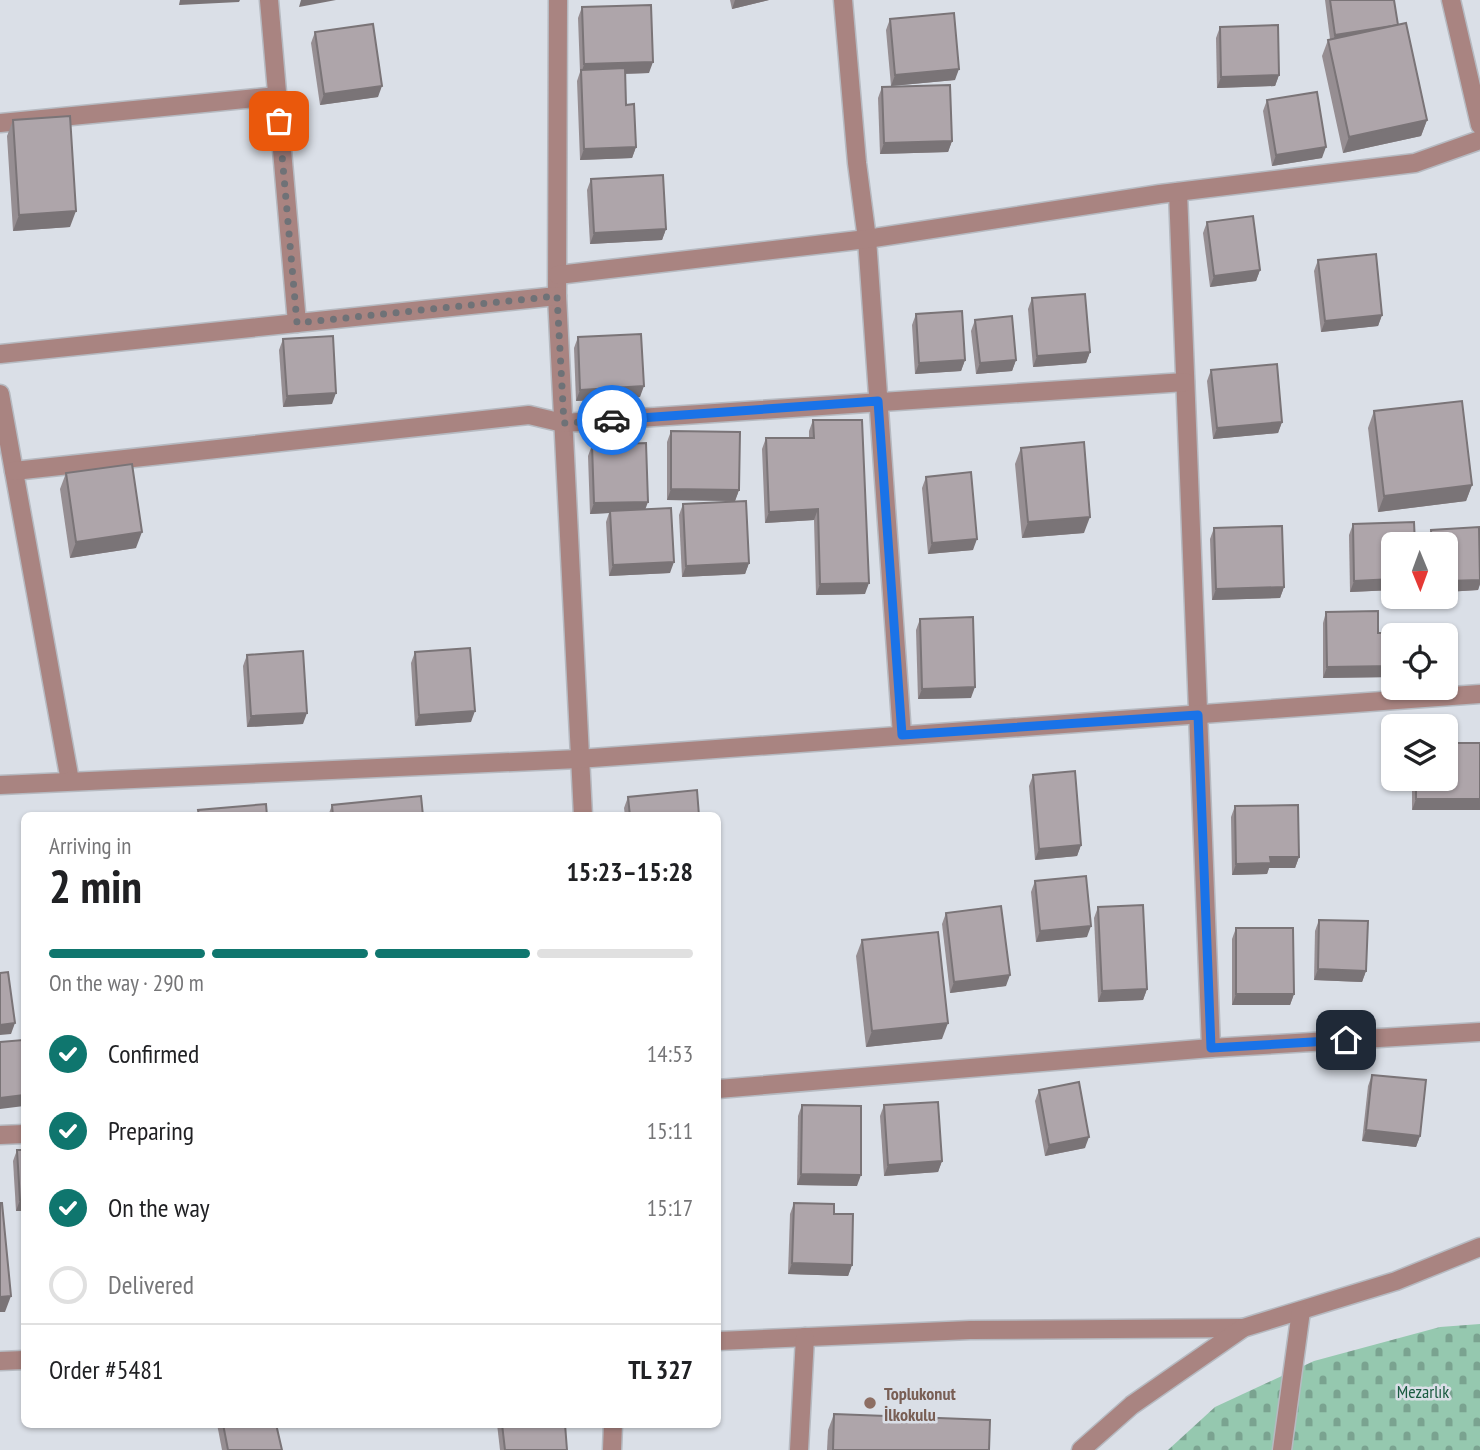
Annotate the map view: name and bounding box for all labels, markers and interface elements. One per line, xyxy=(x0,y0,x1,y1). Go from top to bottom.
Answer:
pin xyxy=(249,91,309,151)
icon: bag xyxy=(260,102,298,140)
courier xyxy=(577,385,647,455)
icon: car xyxy=(593,401,631,439)
north arrow xyxy=(1381,532,1458,609)
map controls xyxy=(1381,532,1458,791)
button: locate xyxy=(1381,623,1458,700)
button: layers xyxy=(1381,714,1458,791)
text: Arriving in xyxy=(49,831,131,860)
text: 15:23–15:28 xyxy=(566,855,693,888)
text: 2 min xyxy=(49,856,142,916)
text: On the way · 290 m xyxy=(49,968,204,997)
pin xyxy=(1316,1010,1376,1070)
icon: home xyxy=(1327,1021,1365,1059)
icon: check xyxy=(49,1035,87,1073)
text: Confirmed xyxy=(108,1037,199,1070)
text: 14:53 xyxy=(647,1039,693,1068)
icon: check xyxy=(49,1112,87,1150)
text: Preparing xyxy=(108,1114,194,1147)
text: 15:11 xyxy=(647,1116,693,1145)
icon: check xyxy=(49,1189,87,1227)
text: On the way xyxy=(108,1191,210,1224)
text: 15:17 xyxy=(647,1193,693,1222)
text: Delivered xyxy=(108,1268,194,1301)
text: Order #5481 xyxy=(49,1353,164,1386)
text: TL 327 xyxy=(628,1353,693,1386)
park label: Mezarlık xyxy=(1397,1380,1449,1403)
place label: Toplukonut İlkokulu xyxy=(884,1382,956,1426)
marker: Toplukonut İlkokulu xyxy=(862,1395,878,1411)

